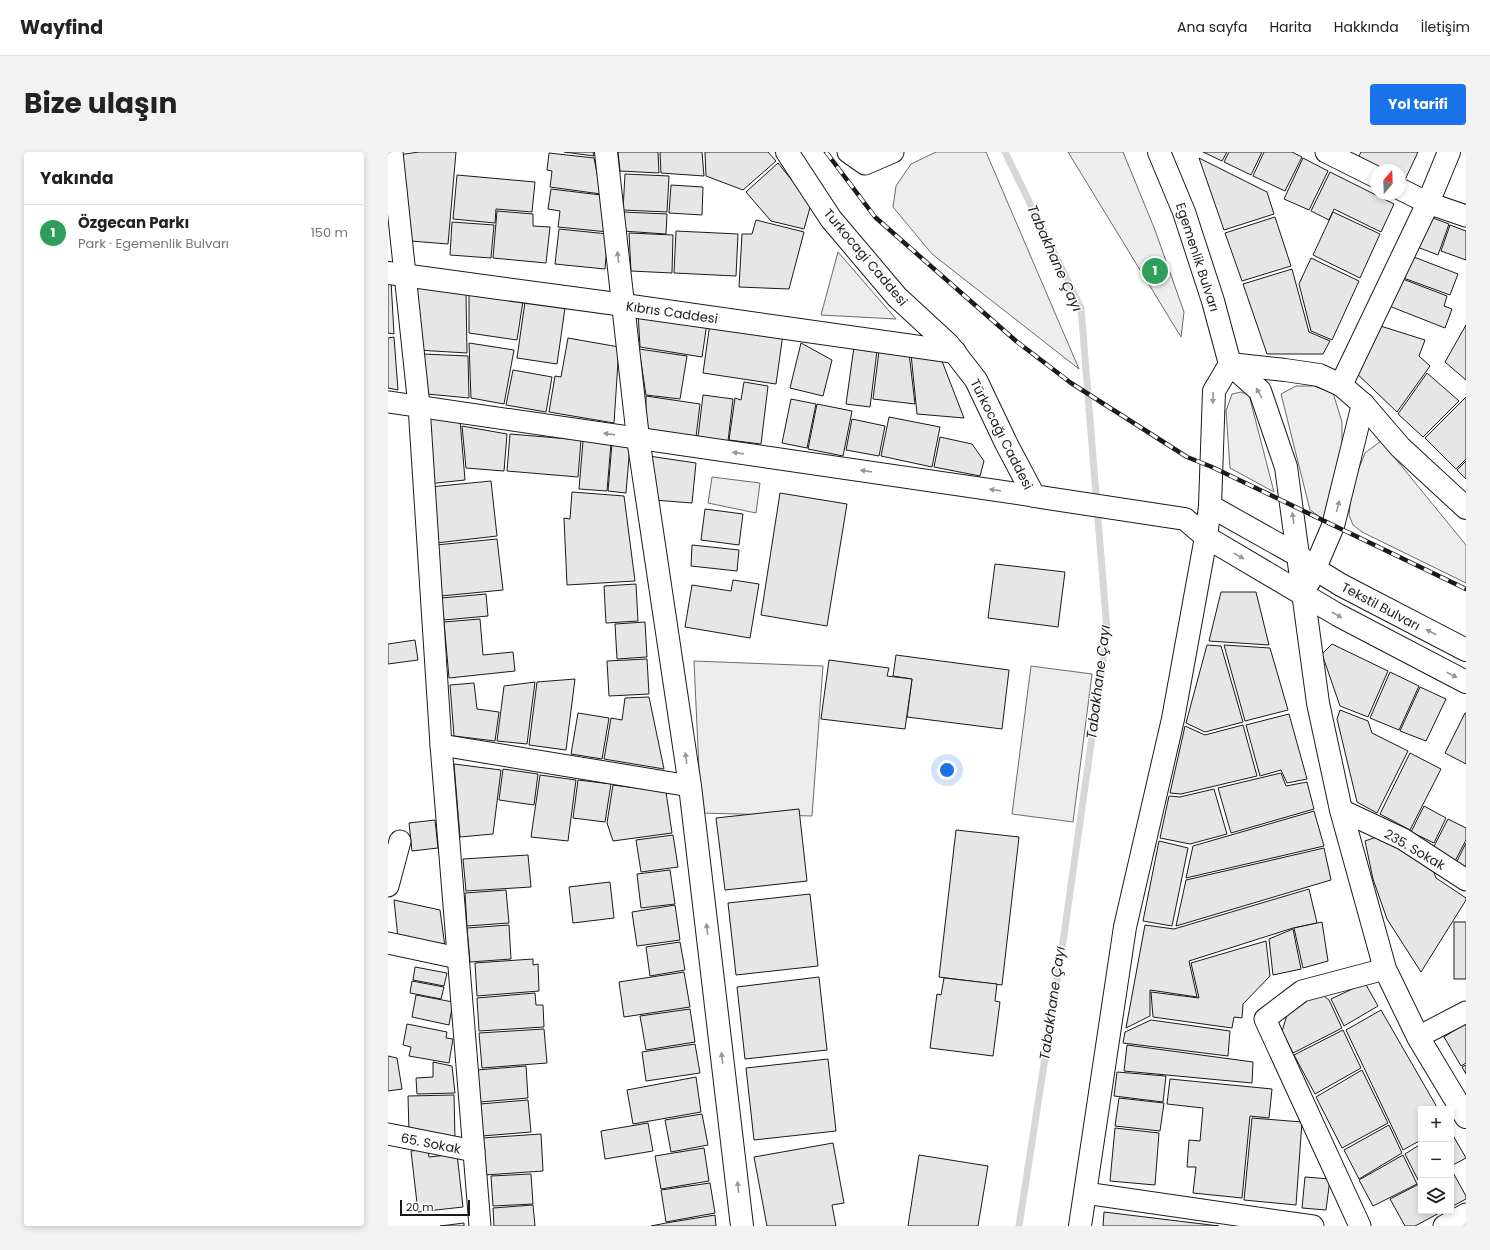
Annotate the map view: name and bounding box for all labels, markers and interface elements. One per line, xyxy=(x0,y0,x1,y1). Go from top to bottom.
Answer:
text: Wayfind xyxy=(20,14,103,41)
text: Ana sayfa xyxy=(1177,17,1247,37)
text: Harita xyxy=(1269,17,1312,37)
text: Hakkında xyxy=(1334,17,1399,37)
text: İletişim xyxy=(1421,17,1470,37)
text: Bize ulaşın xyxy=(24,84,177,123)
button: Yol tarifi xyxy=(1370,84,1466,125)
north arrow xyxy=(1370,164,1406,200)
text: Yakında xyxy=(40,166,113,190)
street label: Egemenlik Bulvarı xyxy=(1171,200,1224,314)
water label: Tabakhane Çayı xyxy=(1022,201,1088,315)
street label: Turkocagi Caddesi xyxy=(819,205,912,310)
text: Özgecan Parkı xyxy=(78,212,189,233)
text: 1 xyxy=(51,223,55,242)
text: 150 m xyxy=(311,223,348,242)
text: Park · Egemenlik Bulvarı xyxy=(78,234,229,253)
one-way arrow xyxy=(615,251,621,263)
pin: 1 xyxy=(1142,256,1168,286)
street label: Kıbrıs Caddesi xyxy=(625,297,719,328)
street label: Türkocağı Caddesi xyxy=(965,376,1038,493)
one-way arrow xyxy=(1255,388,1262,399)
one-way arrow xyxy=(1210,392,1217,404)
one-way arrow xyxy=(603,431,615,437)
one-way arrow xyxy=(732,449,744,455)
one-way arrow xyxy=(860,468,872,474)
one-way arrow xyxy=(989,487,1001,493)
one-way arrow xyxy=(1335,500,1341,512)
one-way arrow xyxy=(1290,512,1296,524)
one-way arrow xyxy=(1233,553,1245,560)
street label: Tekstil Bulvarı xyxy=(1338,578,1424,635)
one-way arrow xyxy=(1331,611,1343,618)
water label: Tabakhane Çayı xyxy=(1081,624,1115,740)
one-way arrow xyxy=(1426,629,1437,635)
one-way arrow xyxy=(1446,671,1458,678)
one-way arrow xyxy=(683,752,689,764)
your location xyxy=(937,760,957,780)
street label: 235. Sokak xyxy=(1381,824,1449,875)
one-way arrow xyxy=(704,923,710,935)
water label: Tabakhane Çayı xyxy=(1034,945,1070,1061)
one-way arrow xyxy=(719,1052,725,1064)
map controls xyxy=(1418,1106,1454,1214)
button: + xyxy=(1418,1106,1454,1142)
street label: 65. Sokak xyxy=(399,1128,463,1159)
button: − xyxy=(1418,1142,1454,1178)
button: layers xyxy=(1418,1178,1454,1214)
one-way arrow xyxy=(734,1181,741,1193)
scale bar xyxy=(400,1198,470,1217)
text: 20 m xyxy=(406,1199,434,1215)

